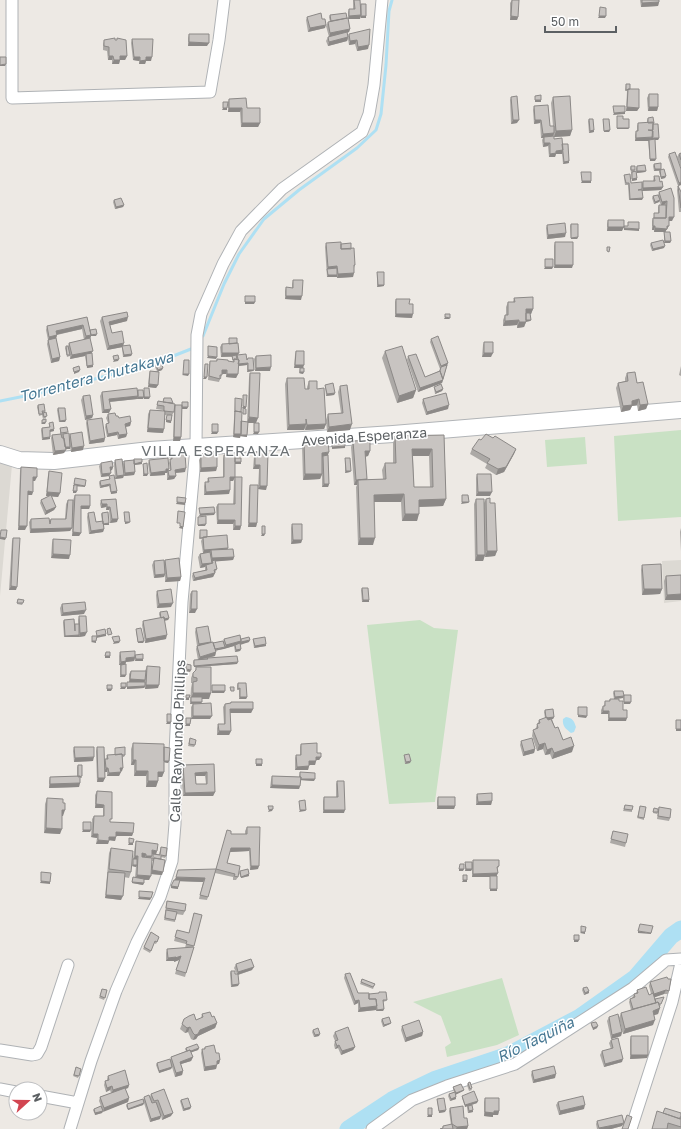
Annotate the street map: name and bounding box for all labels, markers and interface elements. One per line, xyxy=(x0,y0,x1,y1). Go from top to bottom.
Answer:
scale bar xyxy=(545,8,616,34)
text: 50 m xyxy=(551,14,579,29)
water label: Torrentera Chutakawa xyxy=(17,347,176,405)
street label: Avenida Esperanza xyxy=(300,423,428,449)
district label: VILLA ESPERANZA xyxy=(141,441,291,459)
street label: Calle Raymundo Phillips xyxy=(166,659,188,823)
water label: Río Taquiña xyxy=(494,1012,577,1065)
north arrow xyxy=(8,1081,48,1121)
text: N xyxy=(30,1091,45,1103)

